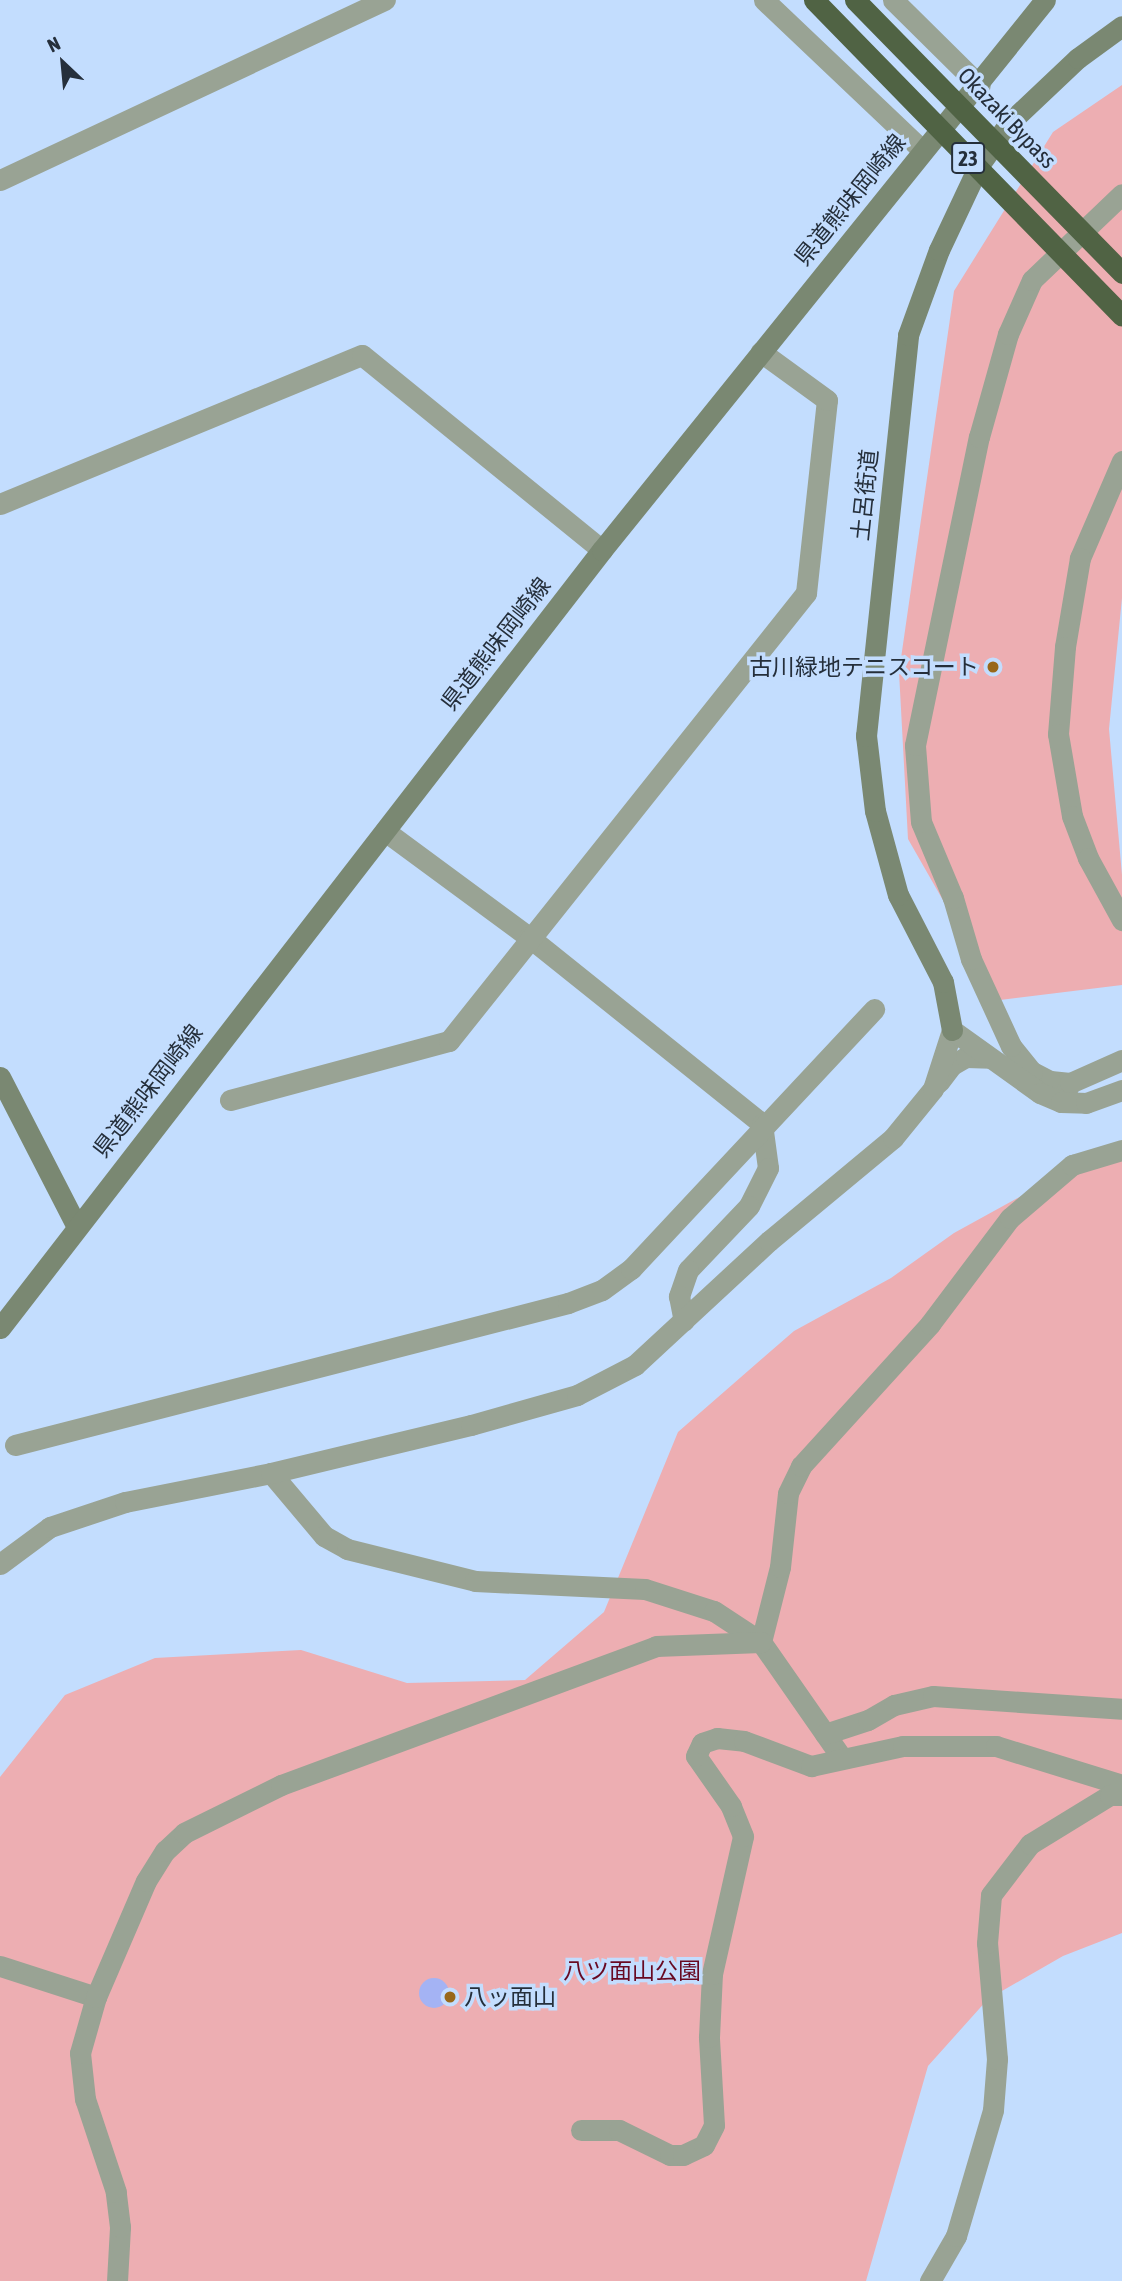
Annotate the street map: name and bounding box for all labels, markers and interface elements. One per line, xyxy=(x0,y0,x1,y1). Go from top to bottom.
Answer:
north arrow xyxy=(28,28,98,98)
text: N xyxy=(44,32,64,56)
street label: Okazaki Bypass xyxy=(952,62,1062,174)
street label: 県道熊味岡崎線 xyxy=(789,129,911,271)
road number: 23 xyxy=(950,140,986,176)
street label: 土呂街道 xyxy=(846,448,884,542)
street label: 県道熊味岡崎線 xyxy=(436,572,556,716)
place label: 古川緑地テニスコート xyxy=(749,653,979,681)
marker: 古川緑地テニスコート xyxy=(985,659,1001,675)
street label: 県道熊味岡崎線 xyxy=(88,1019,208,1163)
park label: 八ツ面山公園 xyxy=(563,1957,701,1985)
place label: 八ッ面山 xyxy=(464,1983,556,2011)
marker: 八ッ面山 xyxy=(442,1989,458,2005)

